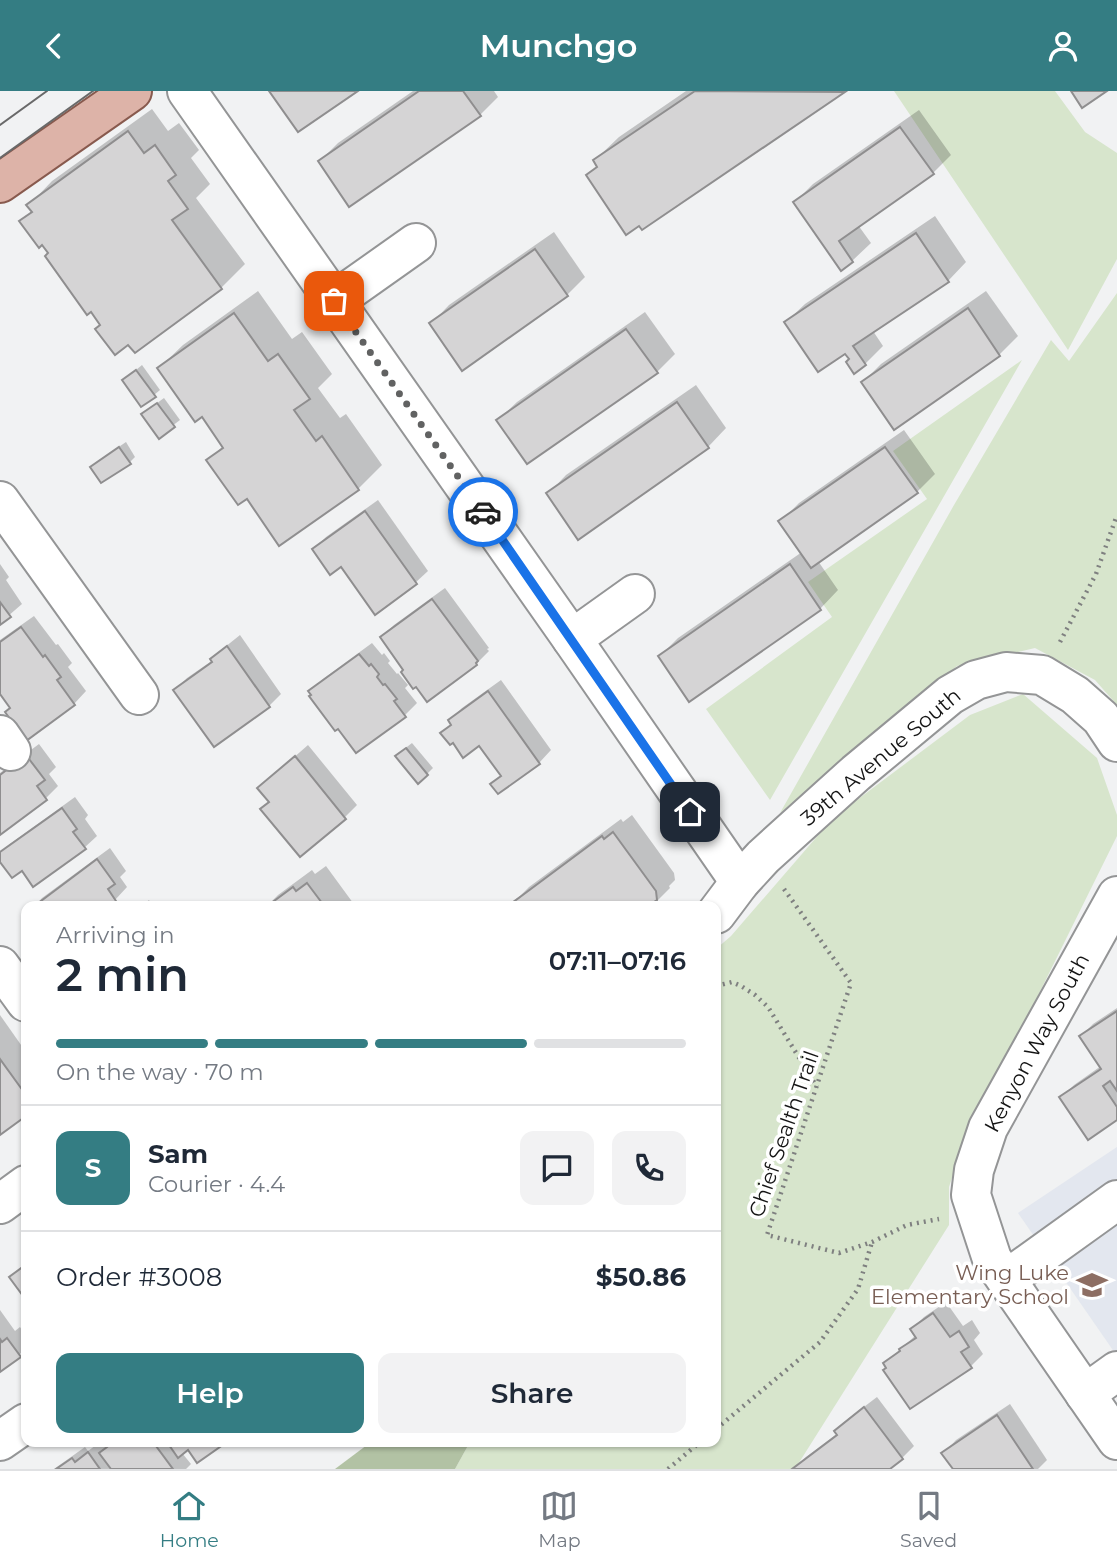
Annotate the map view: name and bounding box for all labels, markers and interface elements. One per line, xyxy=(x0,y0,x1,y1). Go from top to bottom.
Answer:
text: Munchgo xyxy=(480,26,637,65)
icon: back xyxy=(35,27,73,65)
icon: person xyxy=(1044,27,1082,65)
pin xyxy=(304,271,364,331)
icon: bag xyxy=(315,282,353,320)
courier xyxy=(448,477,518,547)
icon: car xyxy=(464,493,502,531)
street label: 39th Avenue South xyxy=(796,683,966,831)
pin xyxy=(660,782,720,842)
icon: home xyxy=(671,793,709,831)
text: Arriving in xyxy=(56,921,175,949)
text: 07:11–07:16 xyxy=(549,945,686,977)
text: 2 min xyxy=(56,946,189,1003)
street label: Kenyon Way South xyxy=(979,949,1094,1136)
street label: Chief Sealth Trail xyxy=(743,1047,824,1220)
text: On the way · 70 m xyxy=(56,1058,264,1086)
button: chat xyxy=(520,1131,594,1205)
button: phone xyxy=(612,1131,686,1205)
text: Sam xyxy=(148,1138,208,1170)
text: S xyxy=(85,1152,101,1184)
text: Courier · 4.4 xyxy=(148,1170,285,1198)
place label: Wing Luke Elementary School xyxy=(871,1260,1069,1309)
text: Order #3008 xyxy=(56,1261,222,1293)
text: $50.86 xyxy=(596,1261,686,1293)
school or university icon: Wing Luke Elementary School xyxy=(1075,1268,1109,1302)
button: Help xyxy=(56,1353,364,1433)
button: Share xyxy=(378,1353,686,1433)
tab: Home xyxy=(160,1487,219,1552)
tab: Map xyxy=(538,1487,581,1552)
tab: Saved xyxy=(900,1487,957,1552)

